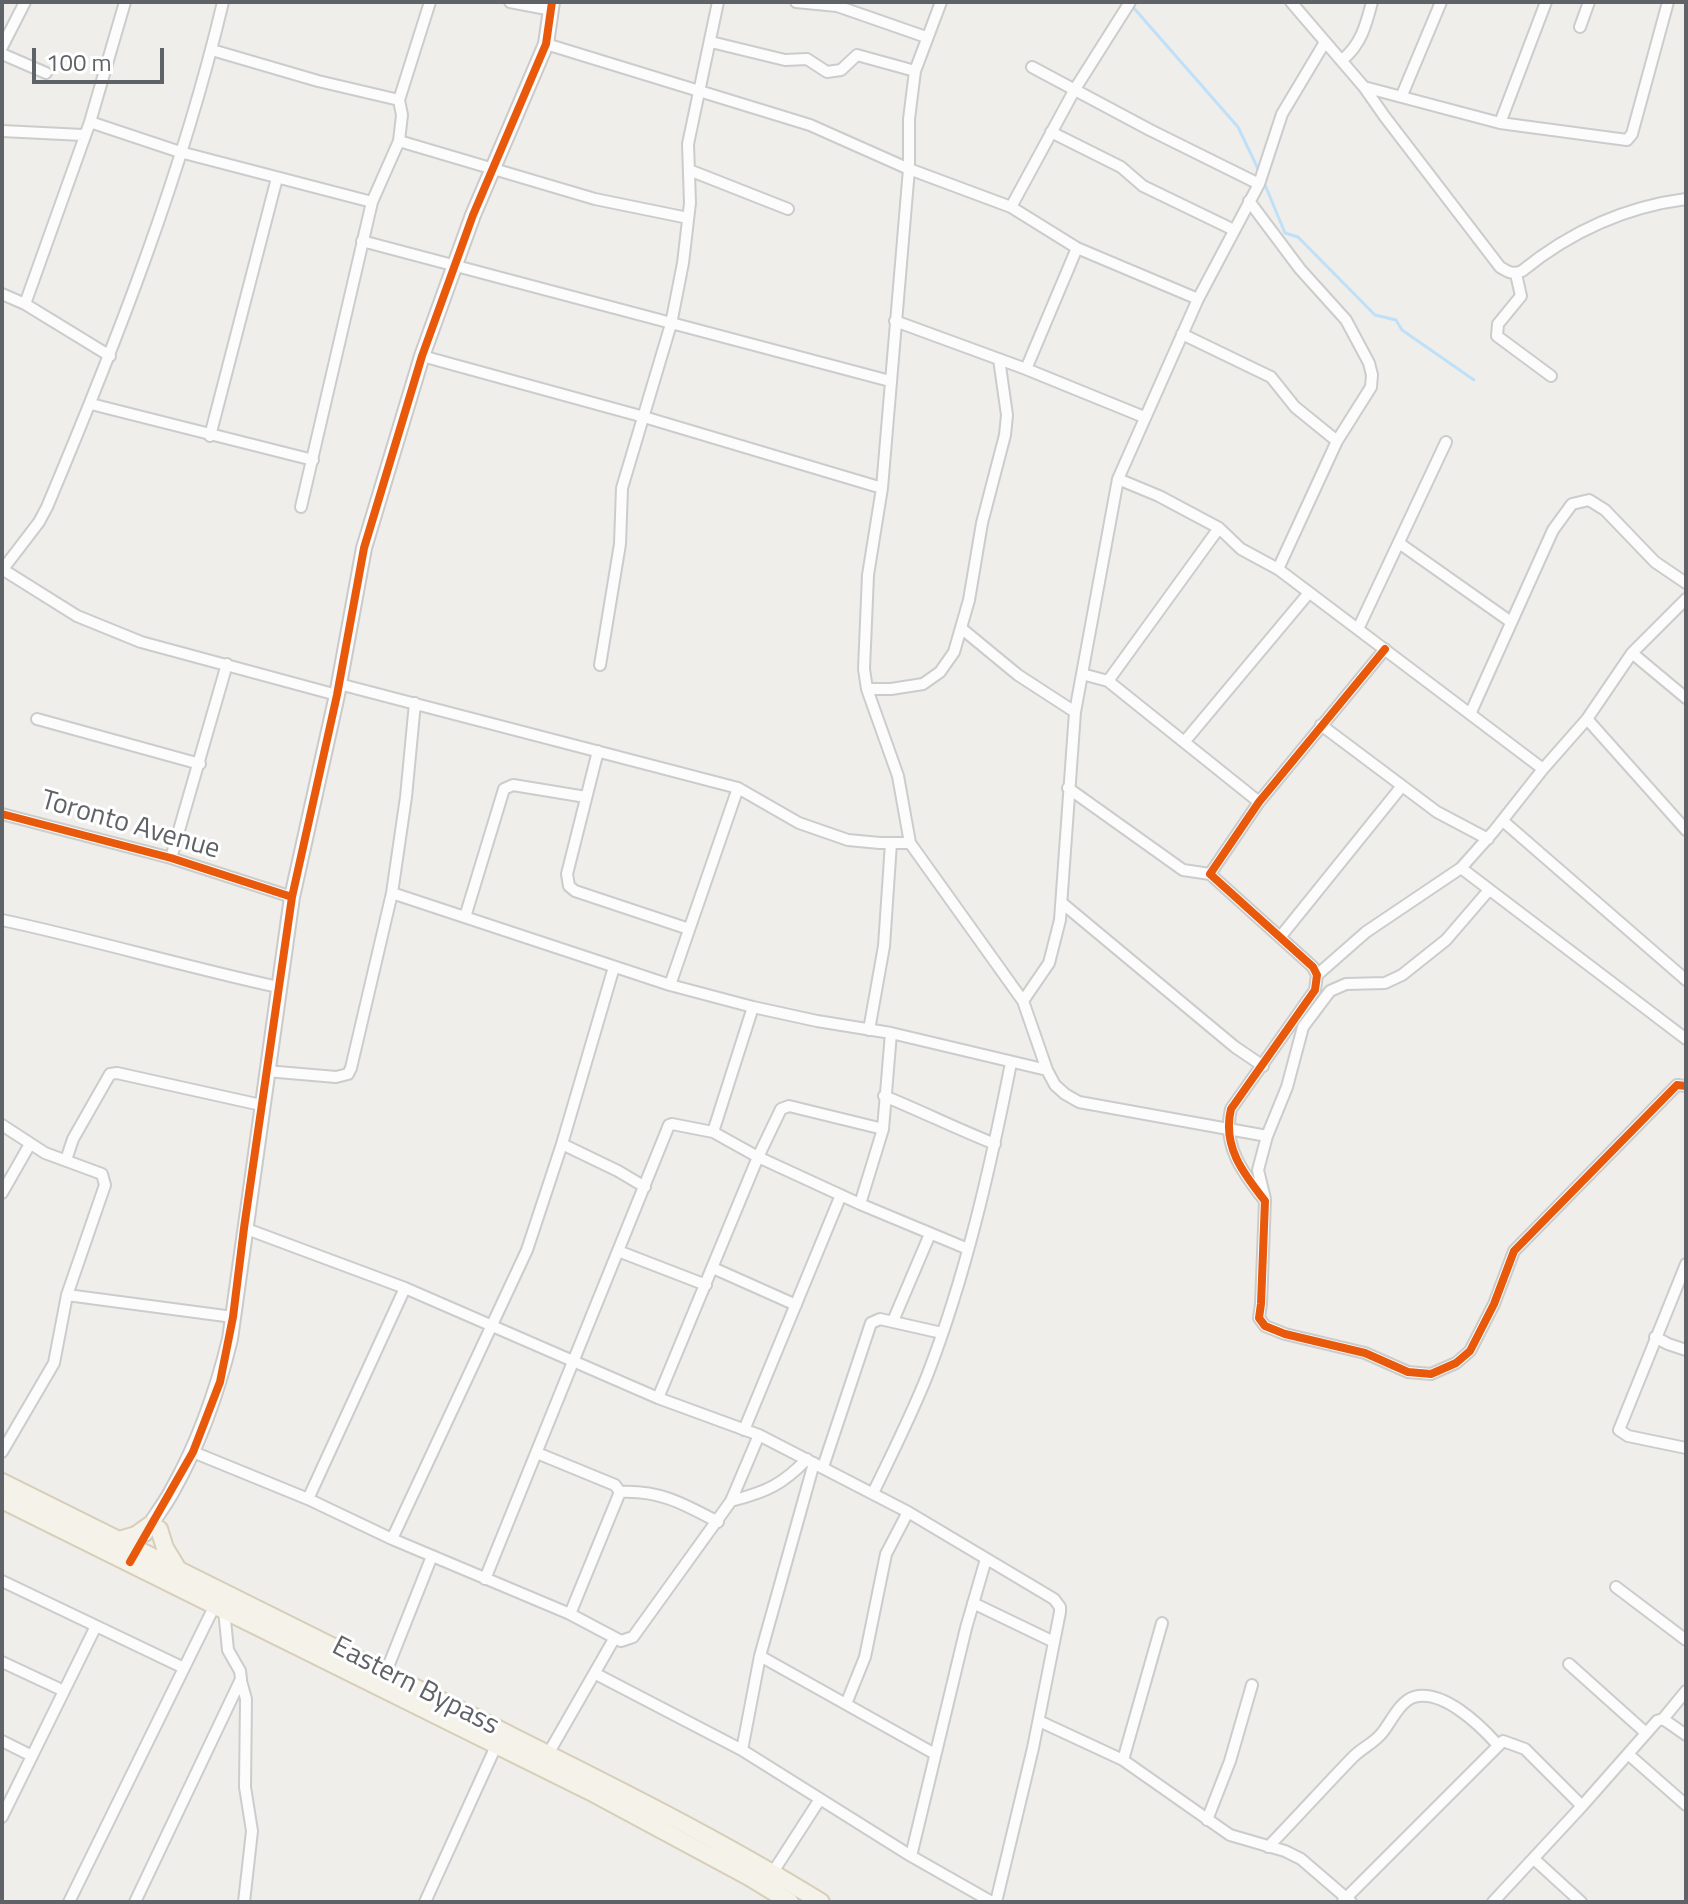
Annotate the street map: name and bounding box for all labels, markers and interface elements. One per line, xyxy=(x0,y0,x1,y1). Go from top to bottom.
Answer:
scale bar xyxy=(36,32,168,82)
text: 100 m xyxy=(46,44,112,80)
street label: Toronto Avenue xyxy=(37,784,223,868)
street label: Eastern Bypass xyxy=(326,1631,504,1743)

